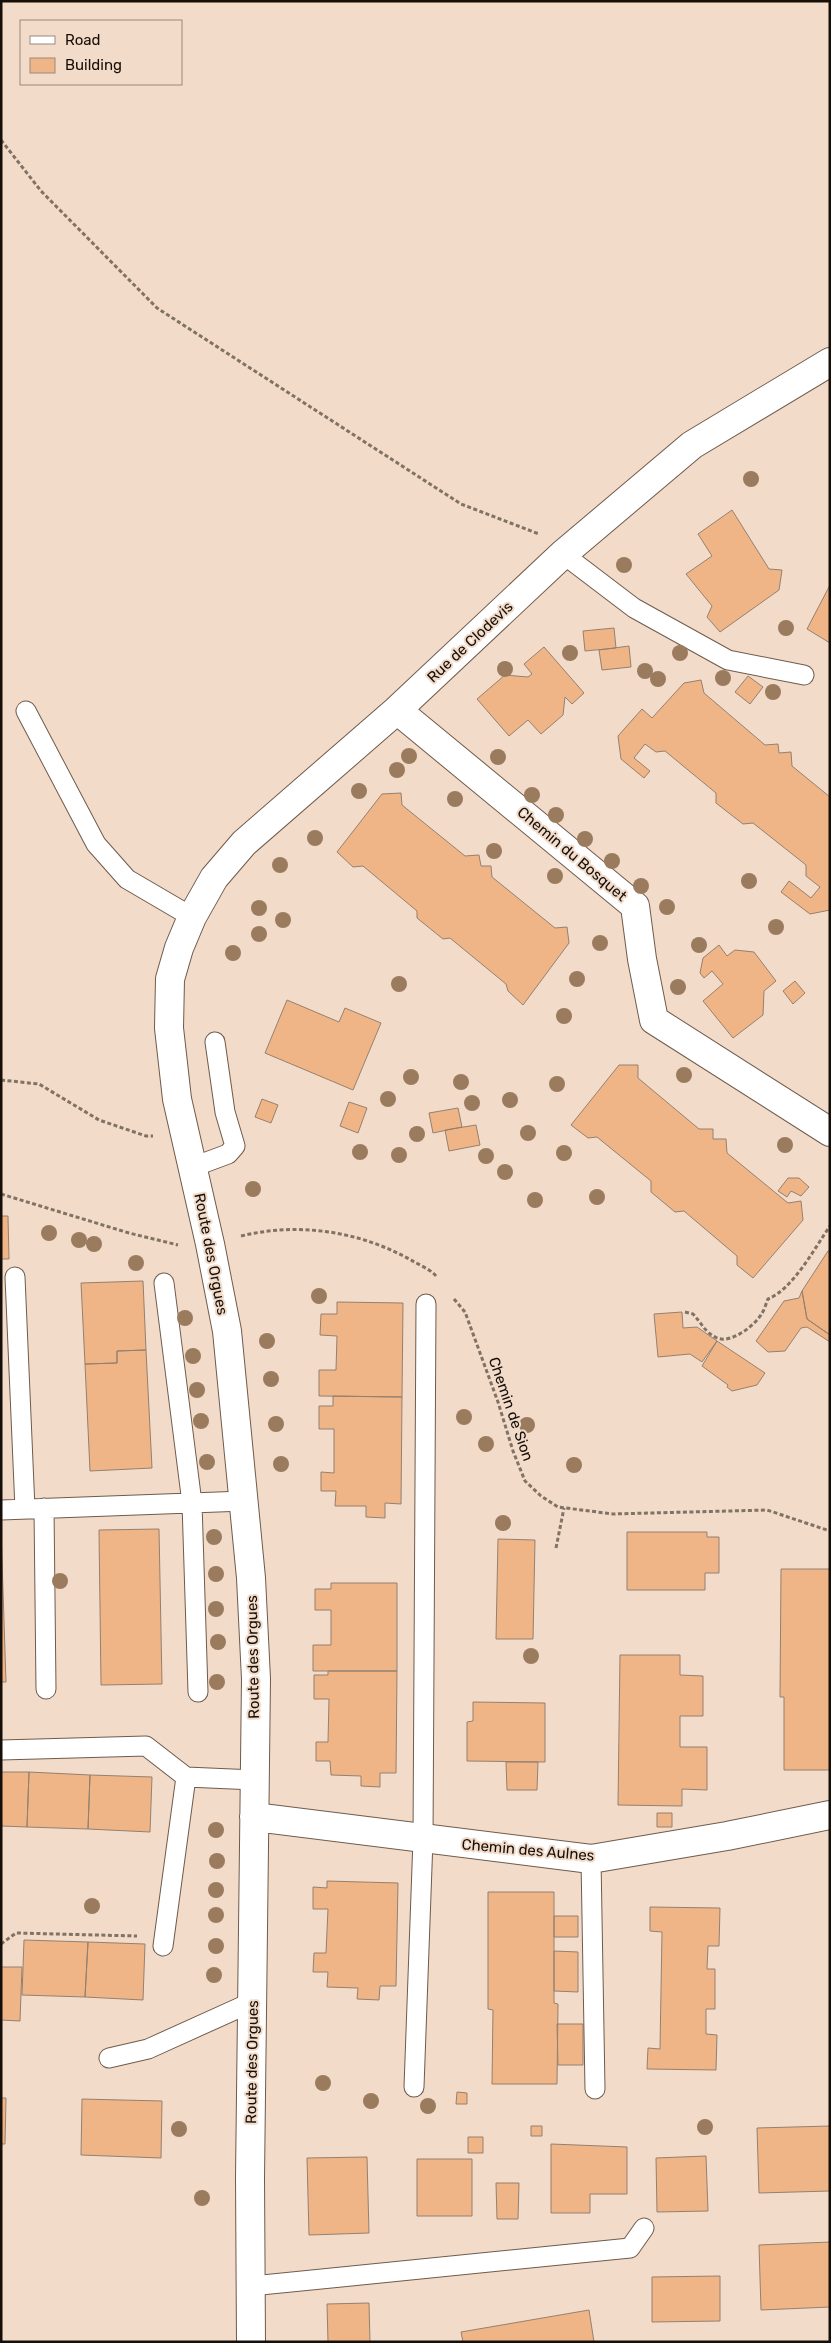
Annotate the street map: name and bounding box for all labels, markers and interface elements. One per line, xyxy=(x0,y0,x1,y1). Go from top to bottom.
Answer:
legend xyxy=(20,20,182,85)
text: Road xyxy=(65,31,101,49)
text: Building xyxy=(65,56,122,74)
street label: Rue de Clodevis xyxy=(423,597,517,686)
street label: Chemin du Bosquet xyxy=(514,803,630,905)
street label: Route des Orgues xyxy=(190,1192,232,1317)
street label: Chemin de Sion xyxy=(485,1355,537,1463)
street label: Route des Orgues xyxy=(243,1595,263,1719)
street label: Chemin des Aulnes xyxy=(461,1835,596,1865)
street label: Route des Orgues xyxy=(242,2000,262,2124)

